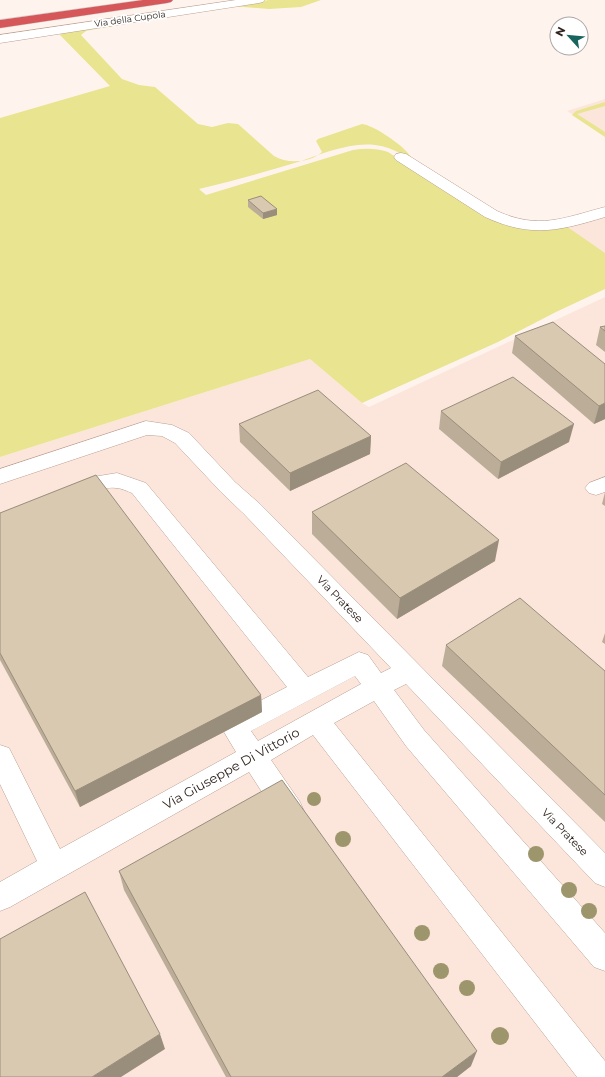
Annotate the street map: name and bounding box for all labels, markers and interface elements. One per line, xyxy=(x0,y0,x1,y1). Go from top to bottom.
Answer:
street label: Via della Cupola xyxy=(94,8,166,29)
north arrow xyxy=(549,16,589,56)
text: N xyxy=(552,24,568,39)
street label: Via Pratese xyxy=(314,572,366,626)
street label: Via Giuseppe Di Vittorio xyxy=(160,724,302,812)
street label: Via Pratese xyxy=(539,805,591,859)

